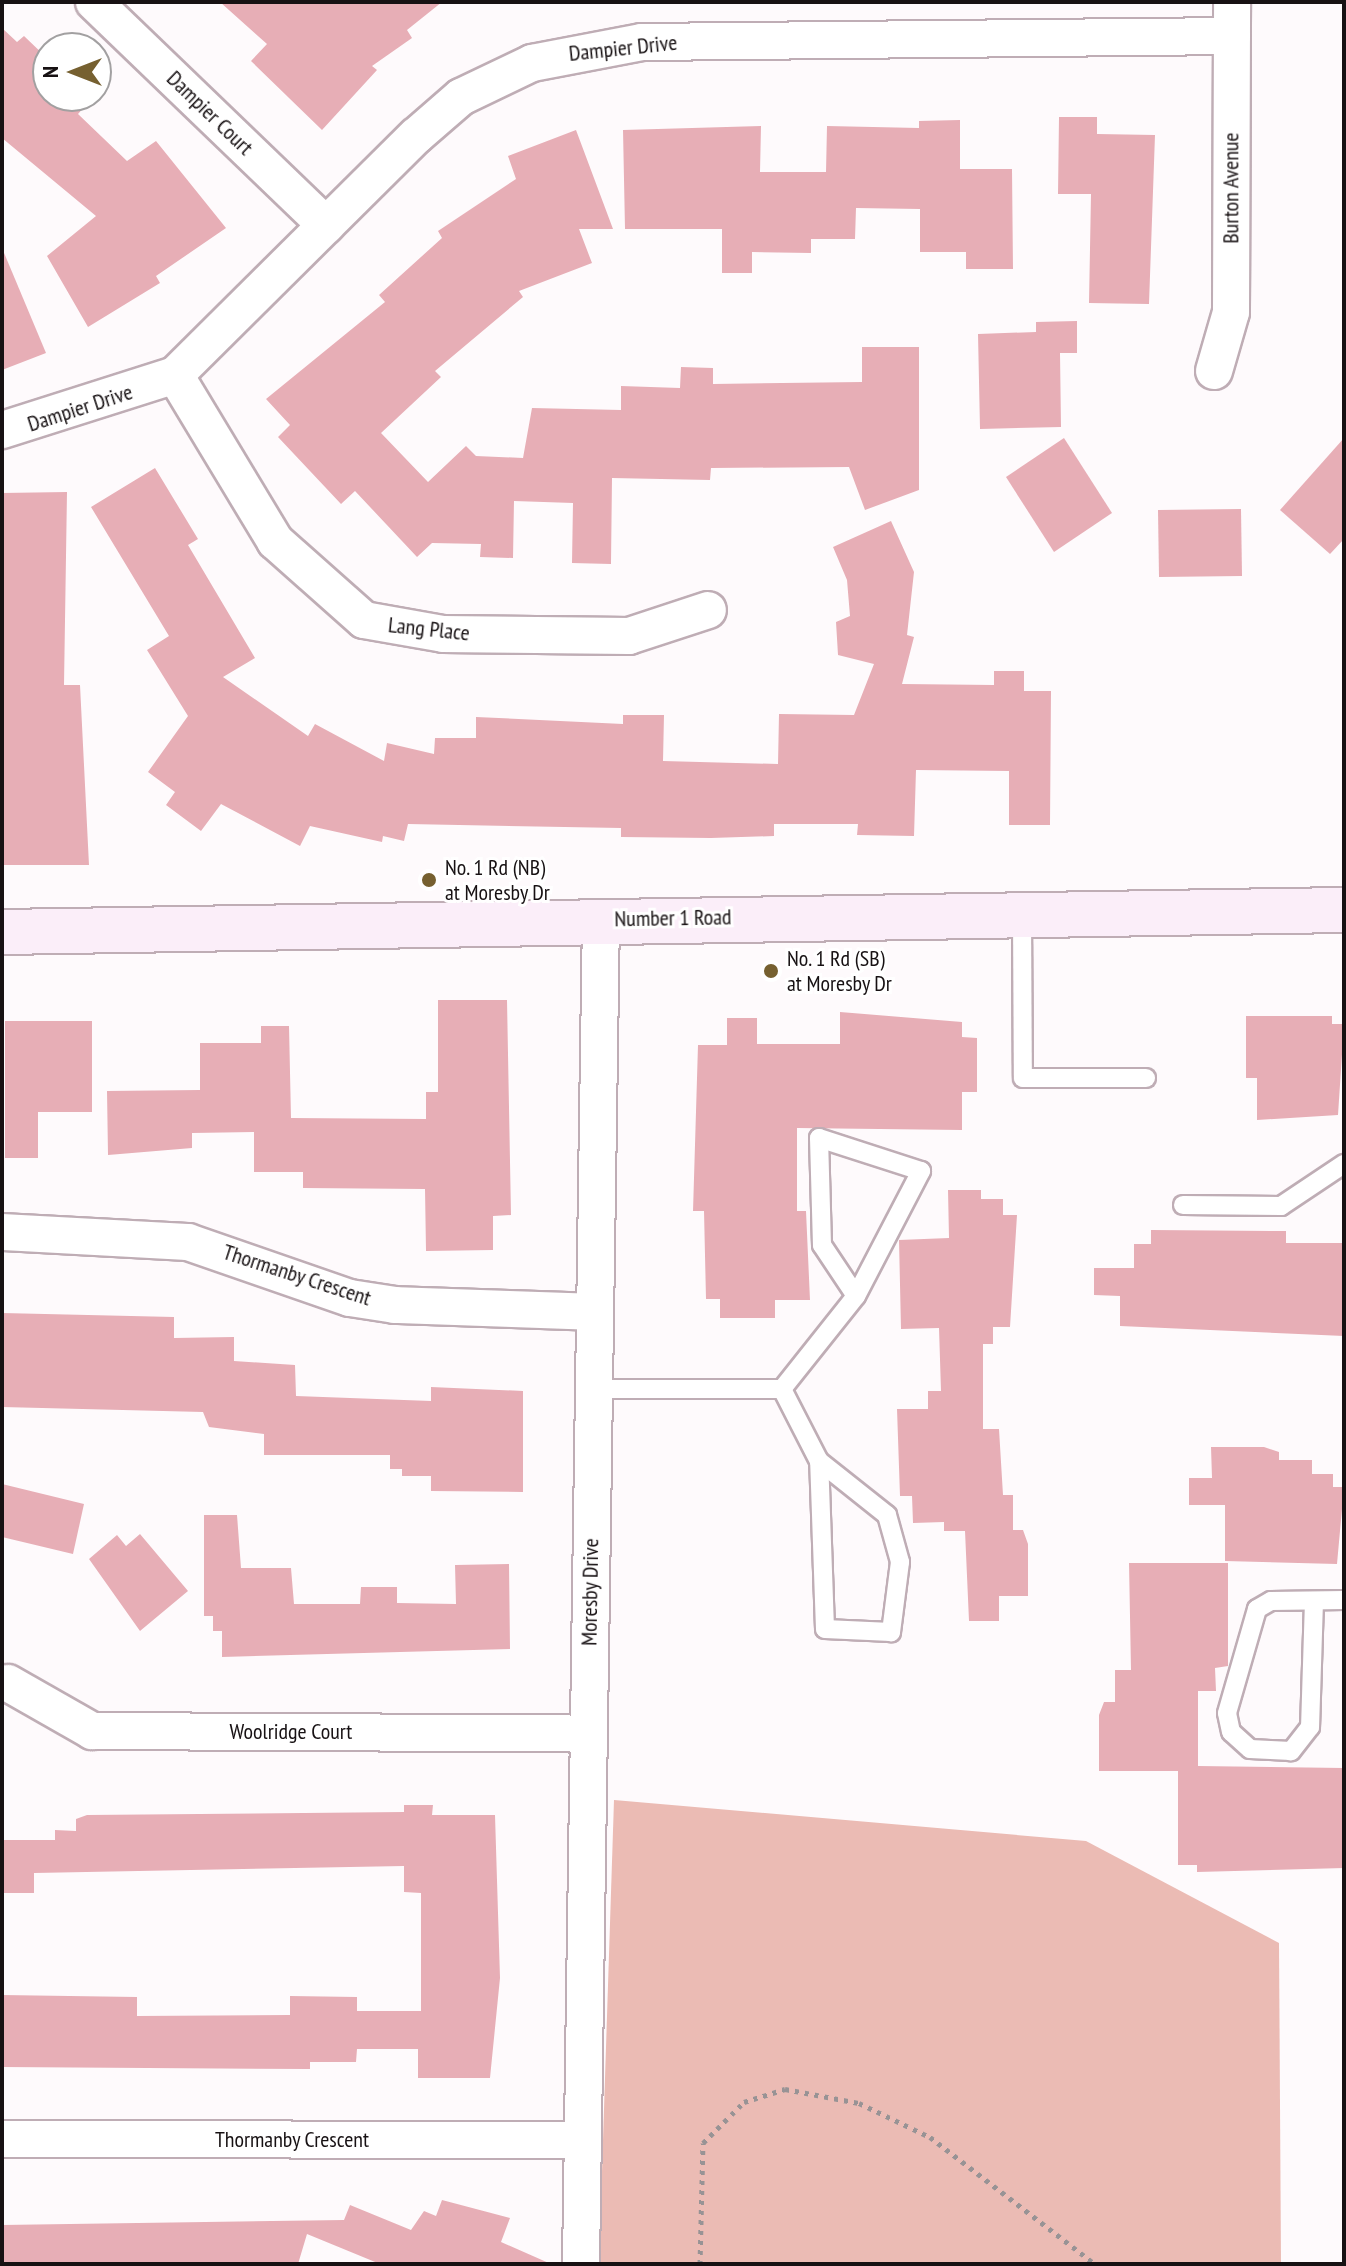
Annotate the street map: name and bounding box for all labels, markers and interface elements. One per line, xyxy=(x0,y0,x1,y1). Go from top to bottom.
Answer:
street label: Dampier Drive xyxy=(568,29,678,67)
north arrow xyxy=(32,32,112,112)
street label: Dampier Court xyxy=(161,65,259,161)
text: N xyxy=(36,66,64,78)
street label: Burton Avenue xyxy=(1218,132,1244,244)
street label: Dampier Drive xyxy=(24,379,136,437)
street label: Lang Place xyxy=(387,612,471,646)
place label: No. 1 Rd (NB) at Moresby Dr xyxy=(445,854,550,906)
marker: No. 1 Rd (NB) at Moresby Dr xyxy=(420,871,438,889)
street label: Number 1 Road xyxy=(614,904,732,932)
place label: No. 1 Rd (SB) at Moresby Dr xyxy=(787,945,892,996)
marker: No. 1 Rd (SB) at Moresby Dr xyxy=(762,962,780,980)
street label: Thormanby Crescent xyxy=(219,1239,375,1311)
street label: Moresby Drive xyxy=(576,1538,604,1646)
street label: Woolridge Court xyxy=(230,1719,352,1745)
street label: Thormanby Crescent xyxy=(215,2127,369,2153)

